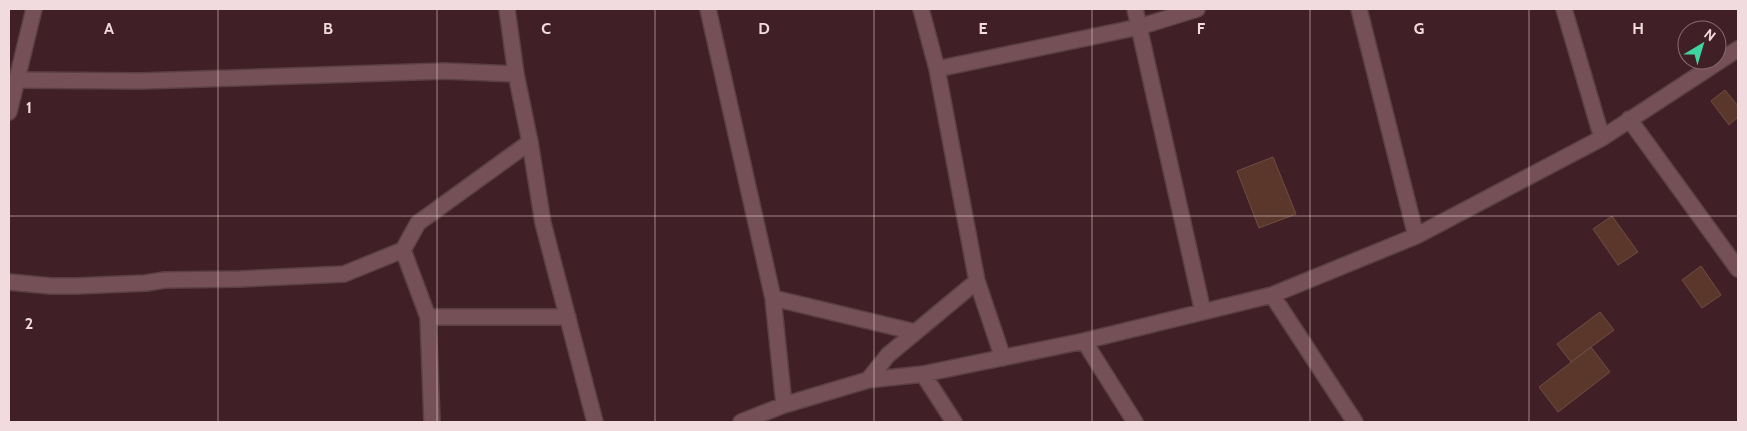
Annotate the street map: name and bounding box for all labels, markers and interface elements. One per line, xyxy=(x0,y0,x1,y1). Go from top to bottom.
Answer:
text: A xyxy=(104,19,114,38)
text: B xyxy=(323,19,333,38)
text: C xyxy=(541,19,551,38)
text: D xyxy=(758,19,770,38)
text: E xyxy=(978,19,988,38)
text: F xyxy=(1197,19,1206,38)
text: G xyxy=(1414,19,1424,38)
text: H xyxy=(1632,19,1644,38)
north arrow xyxy=(1677,20,1727,70)
text: N xyxy=(1701,25,1719,45)
text: 1 xyxy=(26,98,32,117)
text: 2 xyxy=(25,314,33,333)

